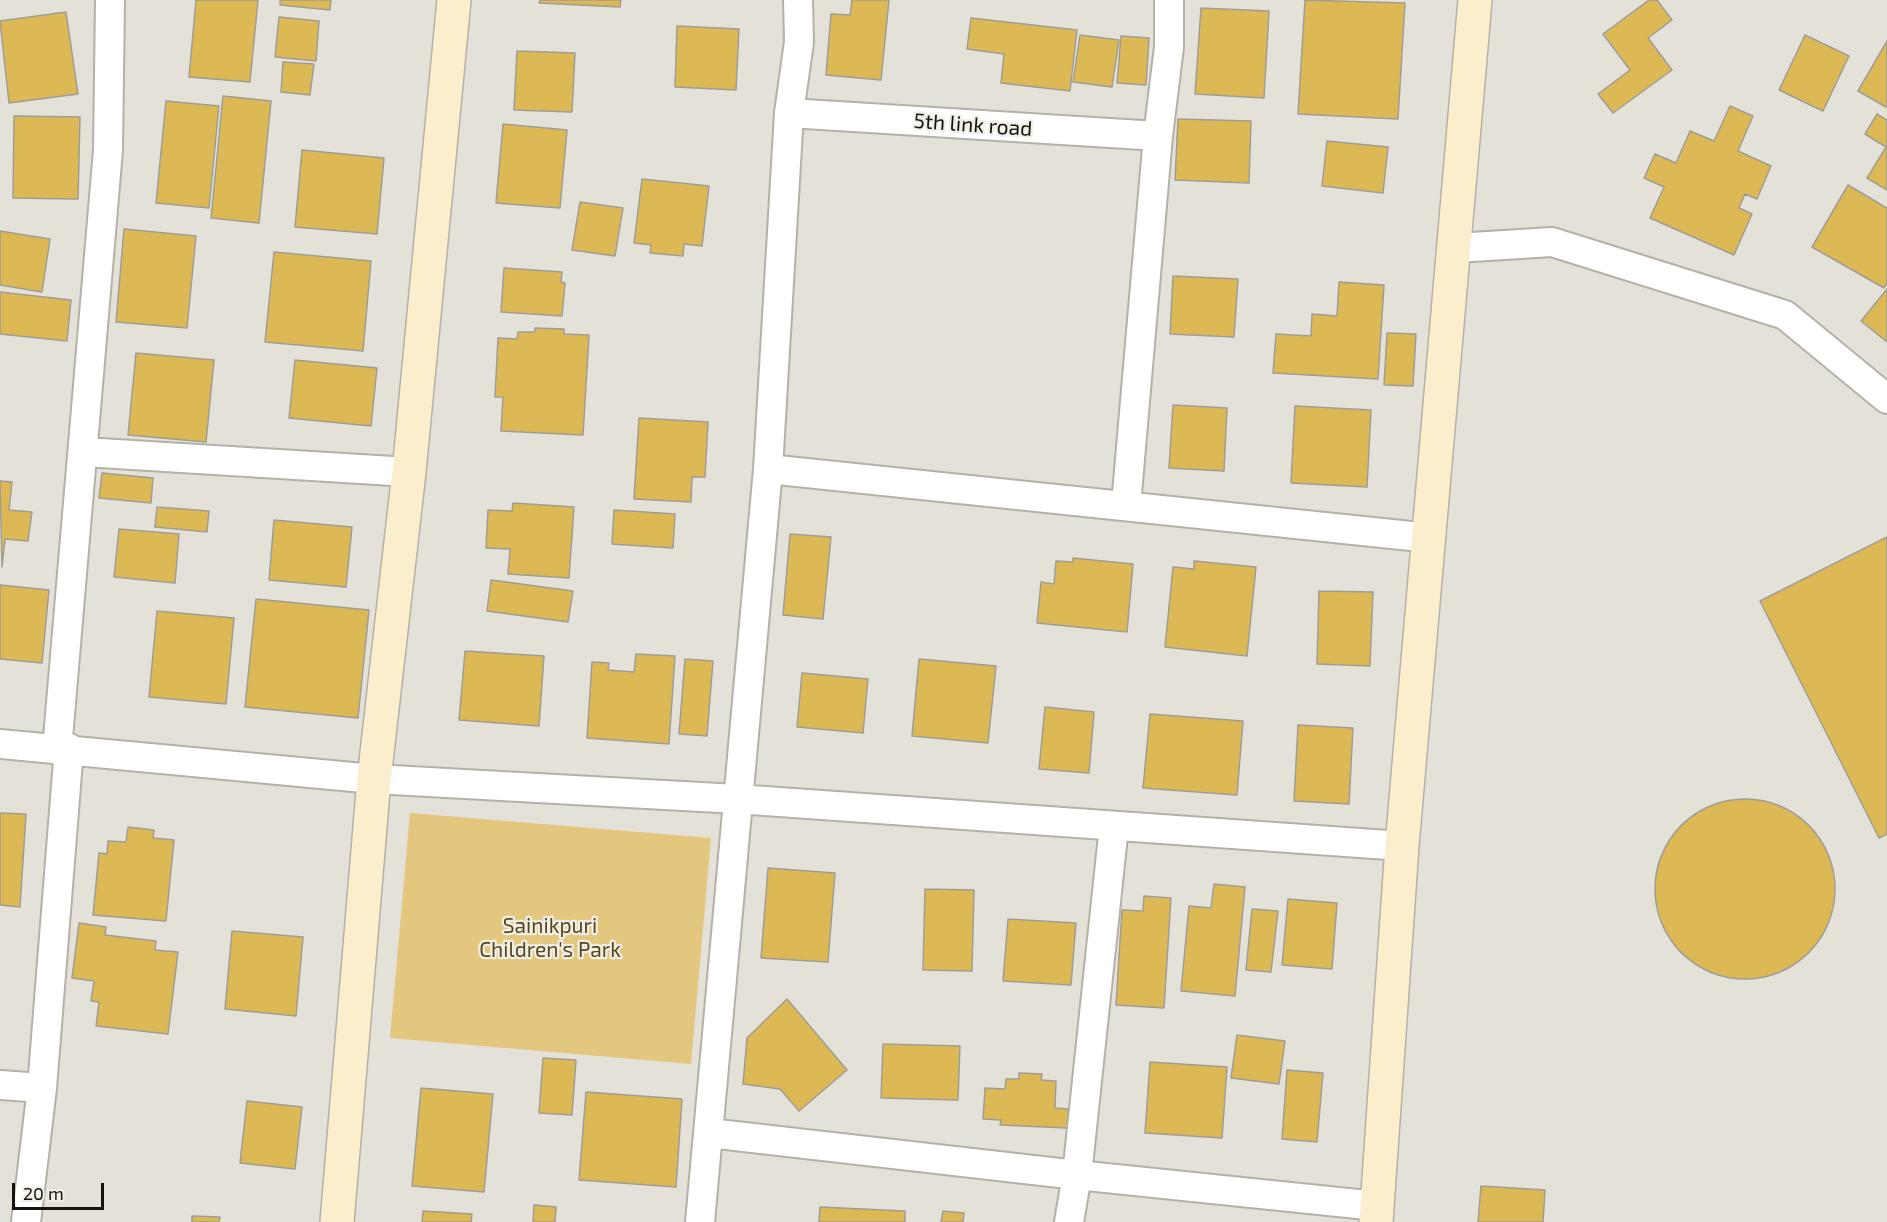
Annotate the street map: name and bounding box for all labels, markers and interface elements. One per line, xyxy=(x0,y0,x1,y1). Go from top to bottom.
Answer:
street label: 5th link road xyxy=(913,108,1033,142)
park label: Sainikpuri Children's Park xyxy=(479,913,621,963)
scale bar xyxy=(15,1171,106,1209)
text: 20 m xyxy=(23,1182,64,1204)

